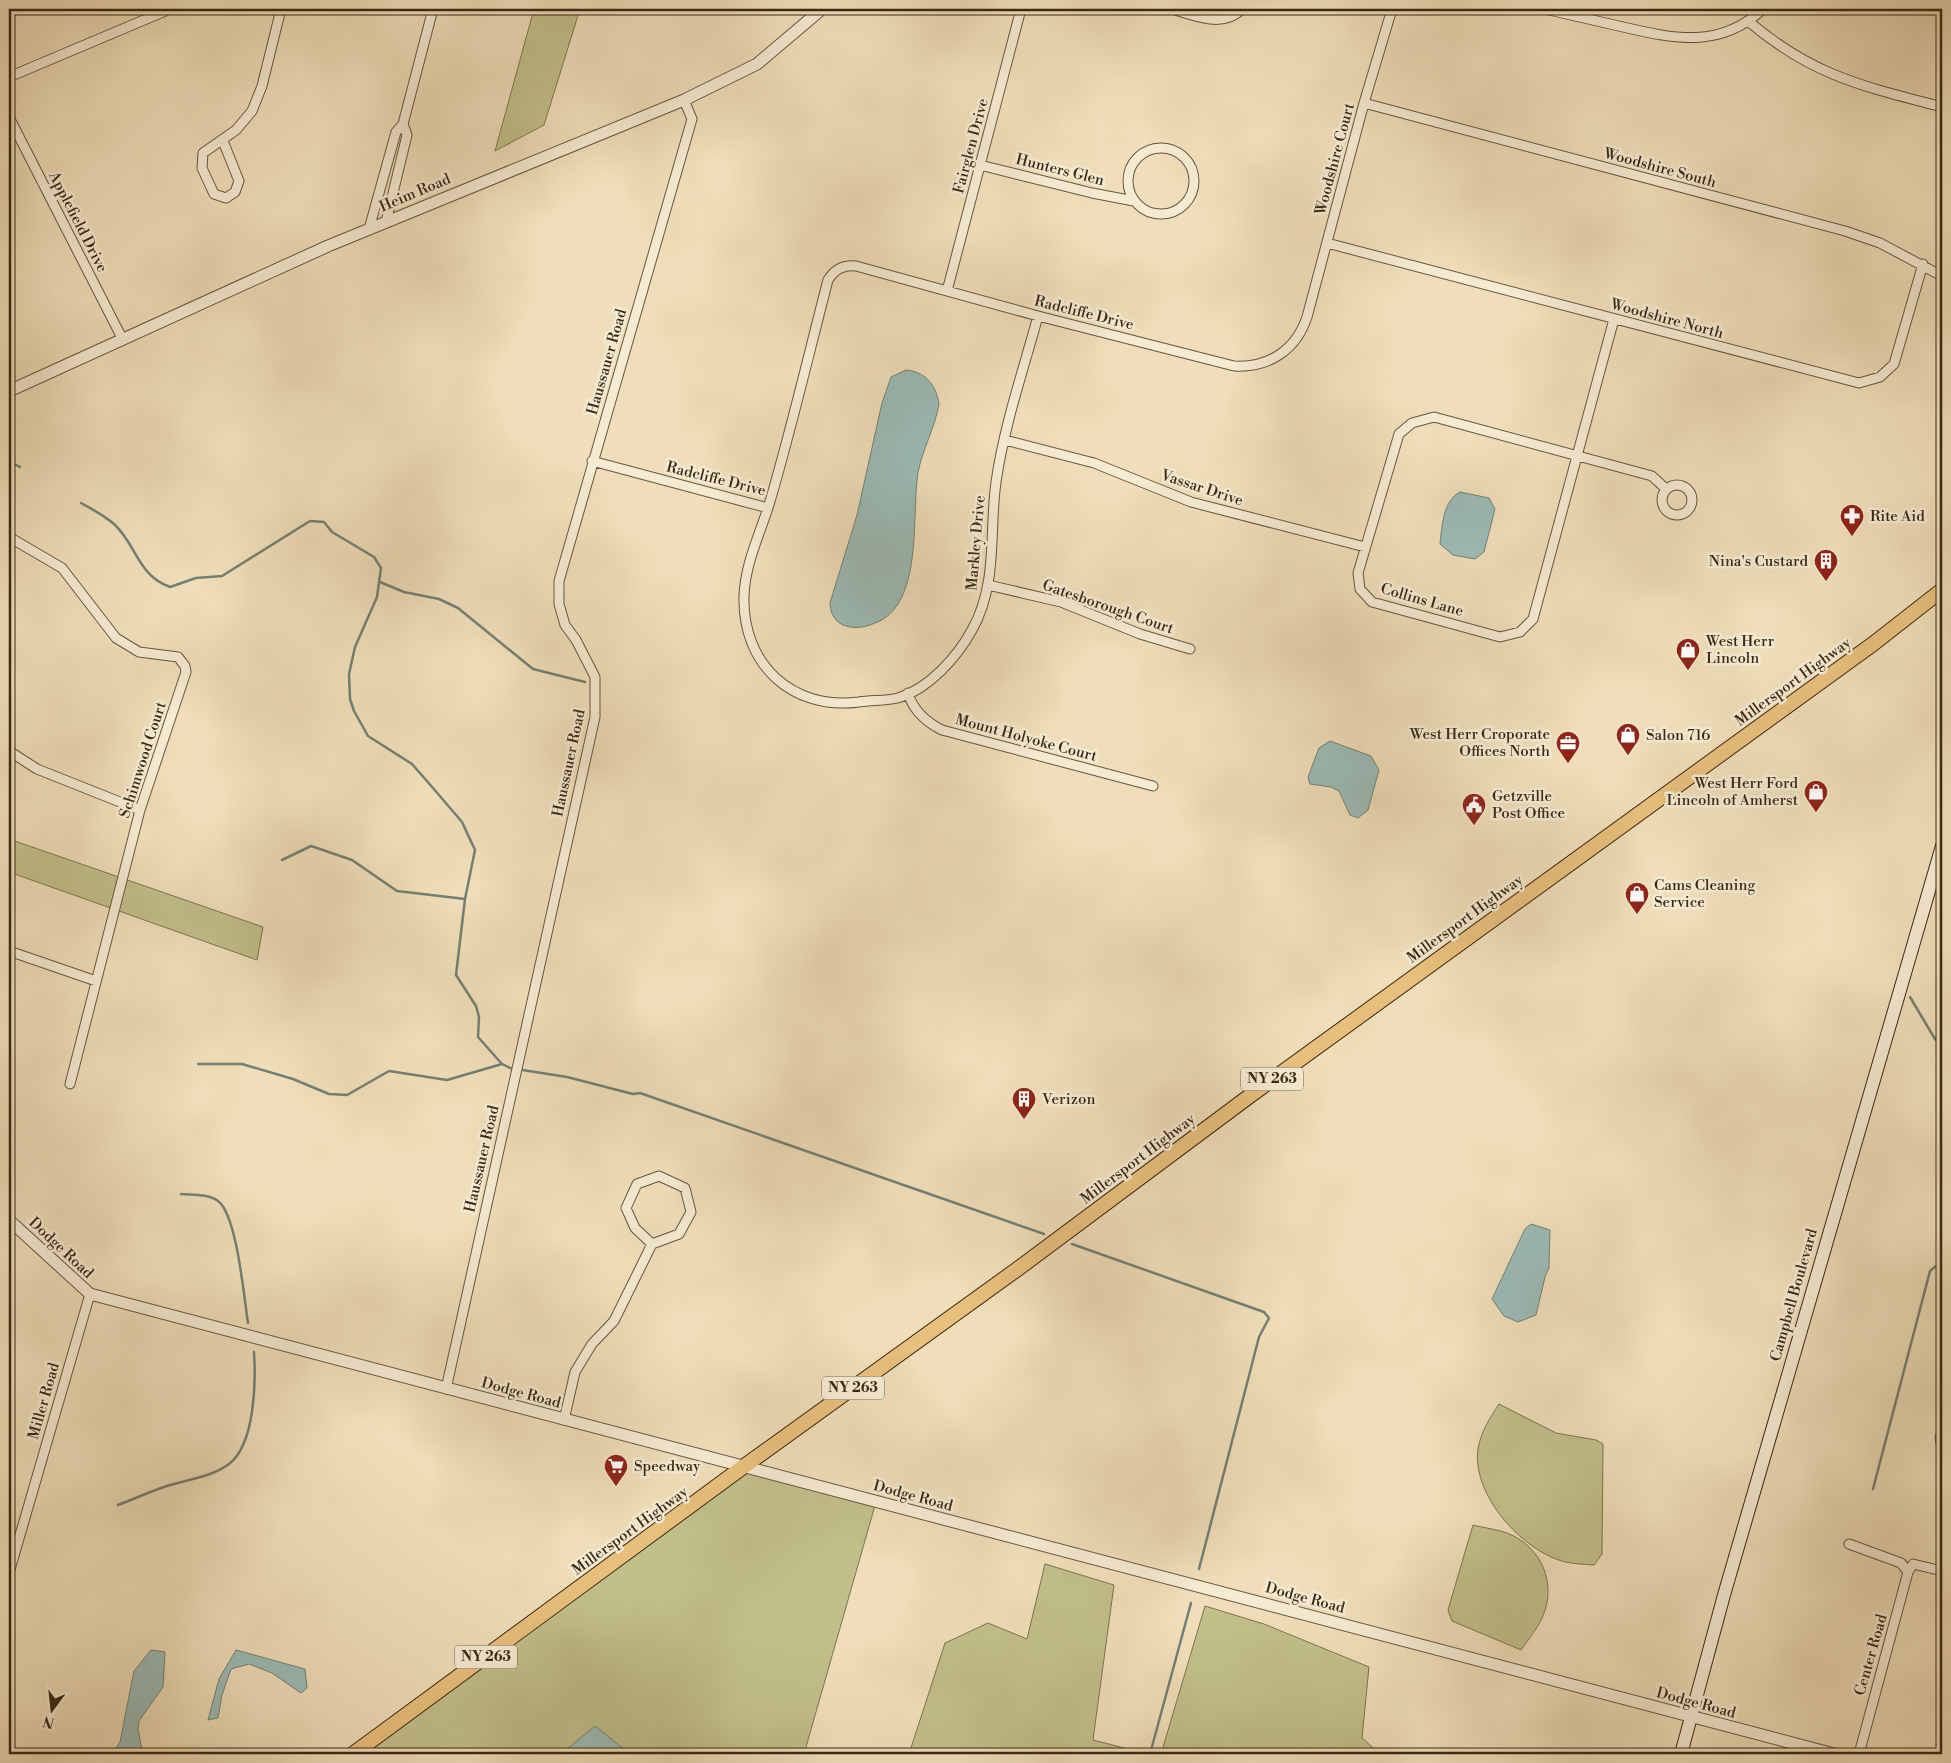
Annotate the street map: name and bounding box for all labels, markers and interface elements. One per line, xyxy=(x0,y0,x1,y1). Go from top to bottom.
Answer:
street label: Fairglen Drive xyxy=(949,96,993,196)
street label: Woodshire Court xyxy=(1311,100,1359,218)
street label: Woodshire South xyxy=(1601,144,1718,192)
street label: Hunters Glen xyxy=(1014,150,1106,190)
street label: Applefield Drive xyxy=(44,167,112,276)
street label: Heim Road xyxy=(377,169,454,217)
street label: Radcliffe Drive xyxy=(1032,291,1136,335)
street label: Woodshire North xyxy=(1607,295,1726,343)
street label: Haussauer Road xyxy=(583,306,631,417)
street label: Radcliffe Drive xyxy=(664,457,768,501)
street label: Vassar Drive xyxy=(1157,465,1246,510)
street label: Markley Drive xyxy=(962,495,990,591)
pharmacy icon: Rite Aid xyxy=(1839,503,1865,537)
place label: Rite Aid xyxy=(1870,507,1925,526)
building icon: Nina's Custard xyxy=(1813,548,1839,582)
place label: Nina's Custard xyxy=(1709,552,1808,571)
street label: Gatesborough Court xyxy=(1040,576,1177,639)
street label: Collins Lane xyxy=(1378,579,1466,621)
place label: West Herr Lincoln xyxy=(1705,632,1775,668)
street label: Millersport Highway xyxy=(1731,633,1855,731)
shop icon: West Herr Lincoln xyxy=(1675,637,1701,671)
street label: Schimwood Court xyxy=(115,699,171,821)
street label: Haussauer Road xyxy=(548,707,590,818)
street label: Mount Holyoke Court xyxy=(953,710,1100,766)
shop icon: Salon 716 xyxy=(1615,722,1641,756)
place label: West Herr Croporate Offices North xyxy=(1409,725,1550,761)
place label: Salon 716 xyxy=(1646,726,1710,745)
office icon: West Herr Croporate Offices North xyxy=(1555,730,1581,764)
place label: West Herr Ford Lincoln of Amherst xyxy=(1667,774,1799,810)
shop icon: West Herr Ford Lincoln of Amherst xyxy=(1803,779,1829,813)
place label: Getzville Post Office xyxy=(1492,787,1565,823)
public building icon: Getzville Post Office xyxy=(1461,792,1487,826)
street label: Millersport Highway xyxy=(1403,870,1527,968)
place label: Cams Cleaning Service xyxy=(1654,876,1755,912)
shop icon: Cams Cleaning Service xyxy=(1624,881,1650,915)
road number: NY 263 xyxy=(1241,1068,1303,1090)
building icon: Verizon xyxy=(1011,1086,1037,1120)
place label: Verizon xyxy=(1041,1090,1095,1109)
street label: Haussauer Road xyxy=(460,1103,504,1214)
street label: Millersport Highway xyxy=(1077,1109,1200,1208)
street label: Dodge Road xyxy=(25,1213,98,1283)
street label: Campbell Boulevard xyxy=(1766,1226,1822,1364)
street label: Miller Road xyxy=(24,1360,64,1442)
street label: Dodge Road xyxy=(479,1373,563,1413)
road number: NY 263 xyxy=(822,1376,884,1400)
supermarket icon: Speedway xyxy=(603,1453,629,1487)
place label: Speedway xyxy=(634,1457,701,1476)
street label: Dodge Road xyxy=(871,1476,955,1516)
street label: Millersport Highway xyxy=(568,1482,692,1580)
street label: Dodge Road xyxy=(1263,1578,1347,1618)
street label: Center Road xyxy=(1850,1612,1892,1698)
road number: NY 263 xyxy=(455,1645,517,1668)
street label: Dodge Road xyxy=(1654,1683,1738,1723)
north arrow xyxy=(28,1686,78,1736)
text: N xyxy=(41,1711,57,1732)

